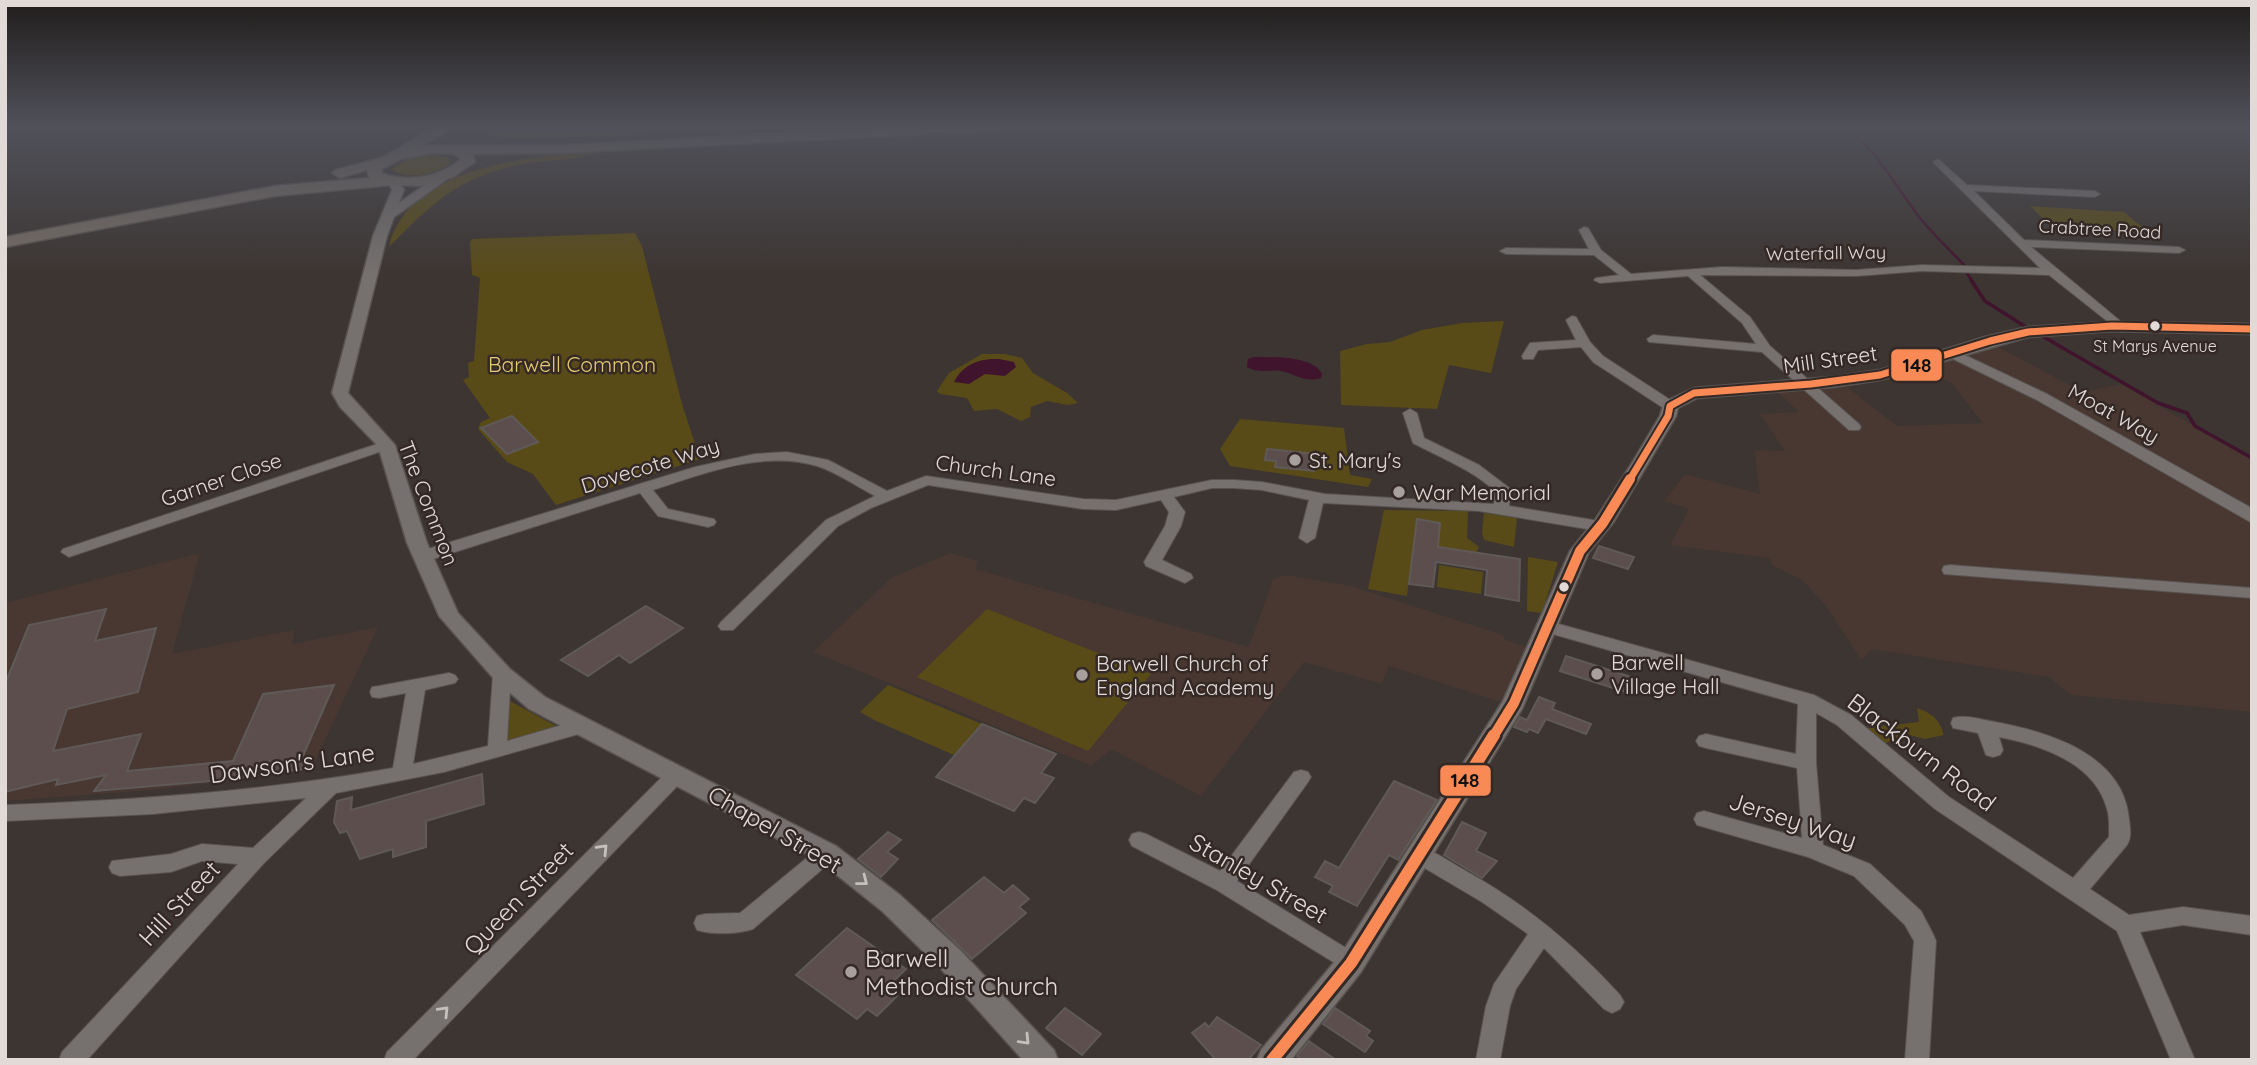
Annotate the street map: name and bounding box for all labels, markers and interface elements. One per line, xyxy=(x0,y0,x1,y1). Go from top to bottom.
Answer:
street label: Crabtree Road xyxy=(2038,214,2162,244)
street label: Waterfall Way xyxy=(1766,240,1886,266)
marker: St Marys Avenue xyxy=(2148,319,2162,333)
place label: St Marys Avenue xyxy=(2093,336,2217,356)
street label: Mill Street xyxy=(1781,340,1879,378)
line badge: 148 xyxy=(1890,348,1943,382)
park label: Barwell Common xyxy=(488,351,656,377)
text: 148 xyxy=(1903,353,1931,377)
street label: Moat Way xyxy=(2064,377,2164,449)
street label: Dovecote Way xyxy=(578,432,722,498)
street label: The Common xyxy=(393,437,465,569)
street label: Garner Close xyxy=(157,446,285,512)
place label: St. Mary's xyxy=(1309,447,1401,473)
street label: Church Lane xyxy=(934,449,1058,491)
marker: St. Mary's xyxy=(1287,452,1303,468)
place label: War Memorial xyxy=(1413,479,1551,505)
marker: War Memorial xyxy=(1391,484,1407,500)
unlabelled marker xyxy=(1557,580,1571,594)
place label: Barwell Village Hall xyxy=(1611,649,1720,699)
place label: Barwell Church of England Academy xyxy=(1096,650,1274,700)
marker: Barwell Village Hall xyxy=(1589,666,1605,682)
marker: Barwell Church of England Academy xyxy=(1074,667,1090,683)
street label: Blackburn Road xyxy=(1842,686,2002,818)
street label: Dawson's Lane xyxy=(208,737,376,789)
line badge: 148 xyxy=(1439,764,1492,797)
text: 148 xyxy=(1451,768,1479,792)
street label: Chapel Street xyxy=(703,779,847,879)
street label: Jersey Way xyxy=(1725,785,1861,855)
street label: Stanley Street xyxy=(1185,826,1333,930)
street label: Queen Street xyxy=(457,835,579,961)
one-way arrow xyxy=(595,844,608,857)
street label: Hill Street xyxy=(132,854,226,952)
one-way arrow xyxy=(855,873,867,886)
place label: Barwell Methodist Church xyxy=(865,943,1058,1001)
marker: Barwell Methodist Church xyxy=(843,964,859,980)
one-way arrow xyxy=(436,1006,449,1019)
one-way arrow xyxy=(1016,1032,1029,1045)

